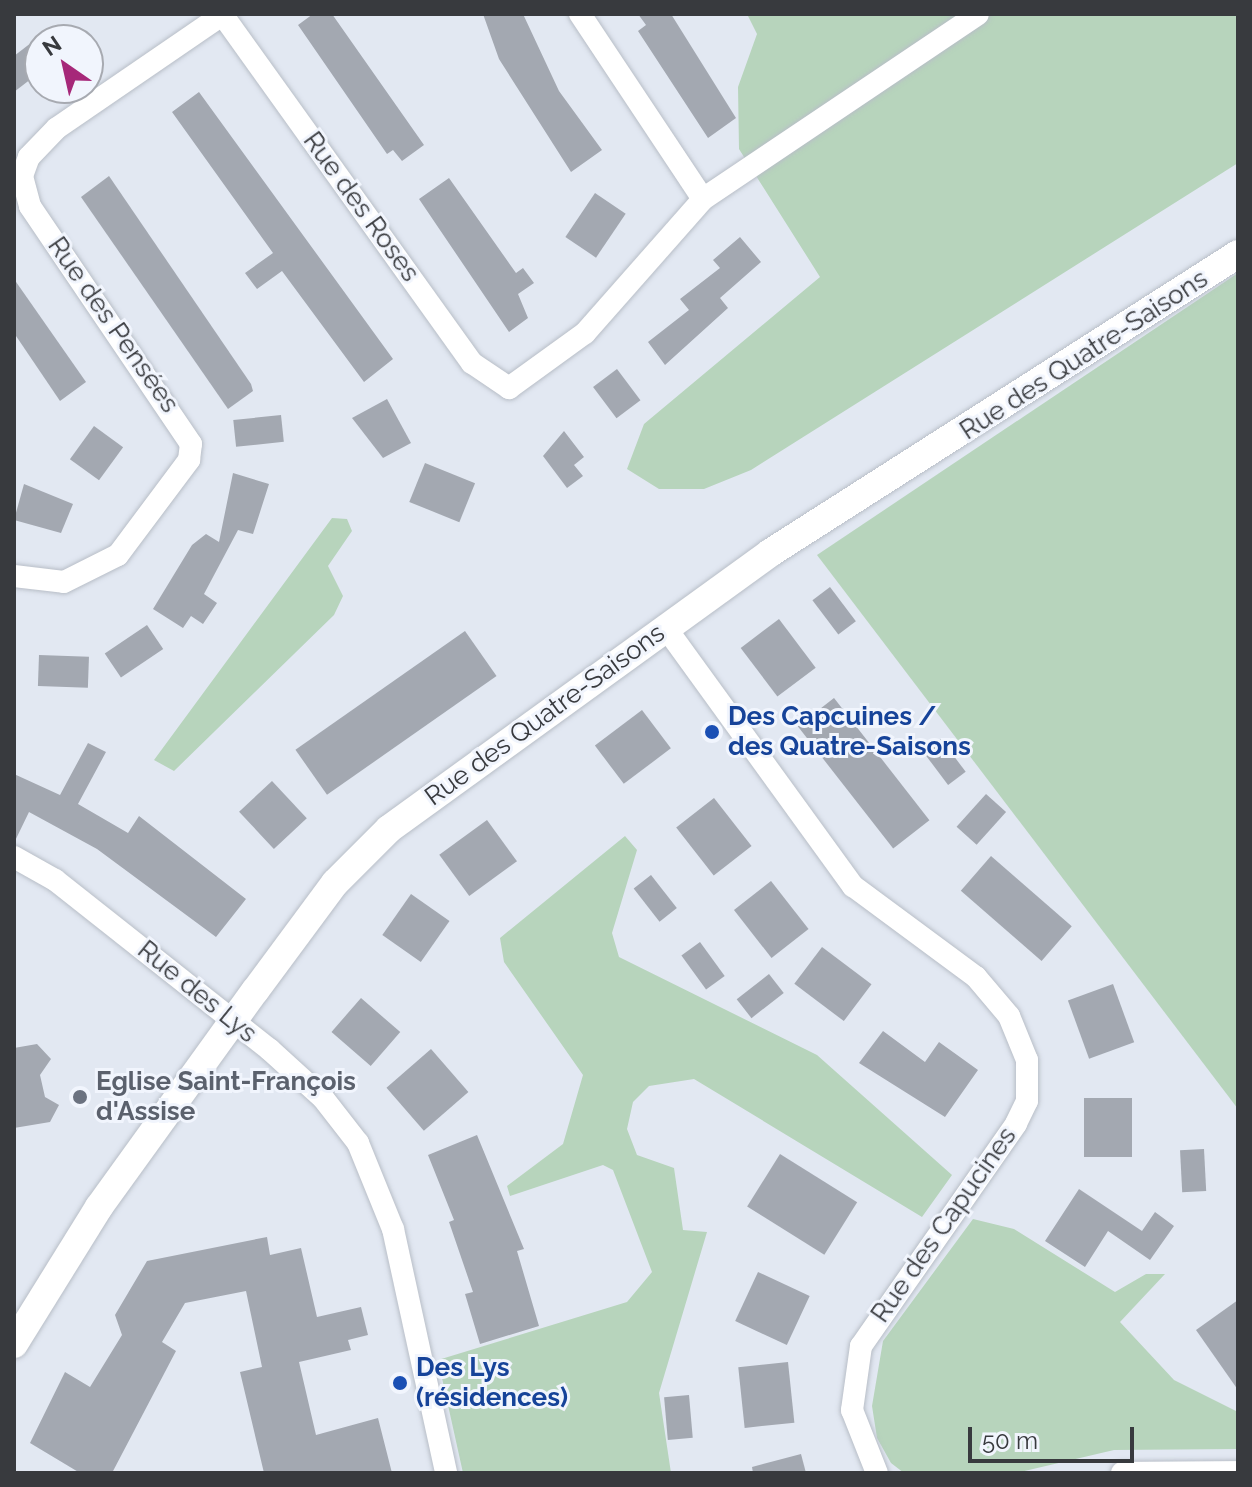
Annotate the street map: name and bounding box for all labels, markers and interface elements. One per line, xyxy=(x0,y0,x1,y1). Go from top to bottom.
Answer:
north arrow xyxy=(24,24,104,104)
text: N xyxy=(37,30,66,61)
street label: Rue des Roses xyxy=(296,126,426,288)
street label: Rue des Pensées xyxy=(41,231,185,419)
street label: Rue des Quatre-Saisons xyxy=(954,263,1214,447)
street label: Rue des Quatre-Saisons xyxy=(419,618,671,812)
place label: Des Capcuines / des Quatre-Saisons xyxy=(728,701,971,762)
marker: Des Capcuines / des Quatre-Saisons xyxy=(703,723,721,741)
street label: Rue des Lys xyxy=(131,935,263,1049)
place label: Eglise Saint-François d'Assise xyxy=(96,1066,356,1128)
marker: Eglise Saint-François d'Assise xyxy=(71,1088,89,1106)
street label: Rue des Capucines xyxy=(865,1121,1023,1329)
place label: Des Lys (résidences) xyxy=(416,1352,568,1414)
marker: Des Lys (résidences) xyxy=(391,1374,409,1392)
scale bar xyxy=(972,1411,1138,1461)
text: 50 m xyxy=(982,1426,1038,1455)

